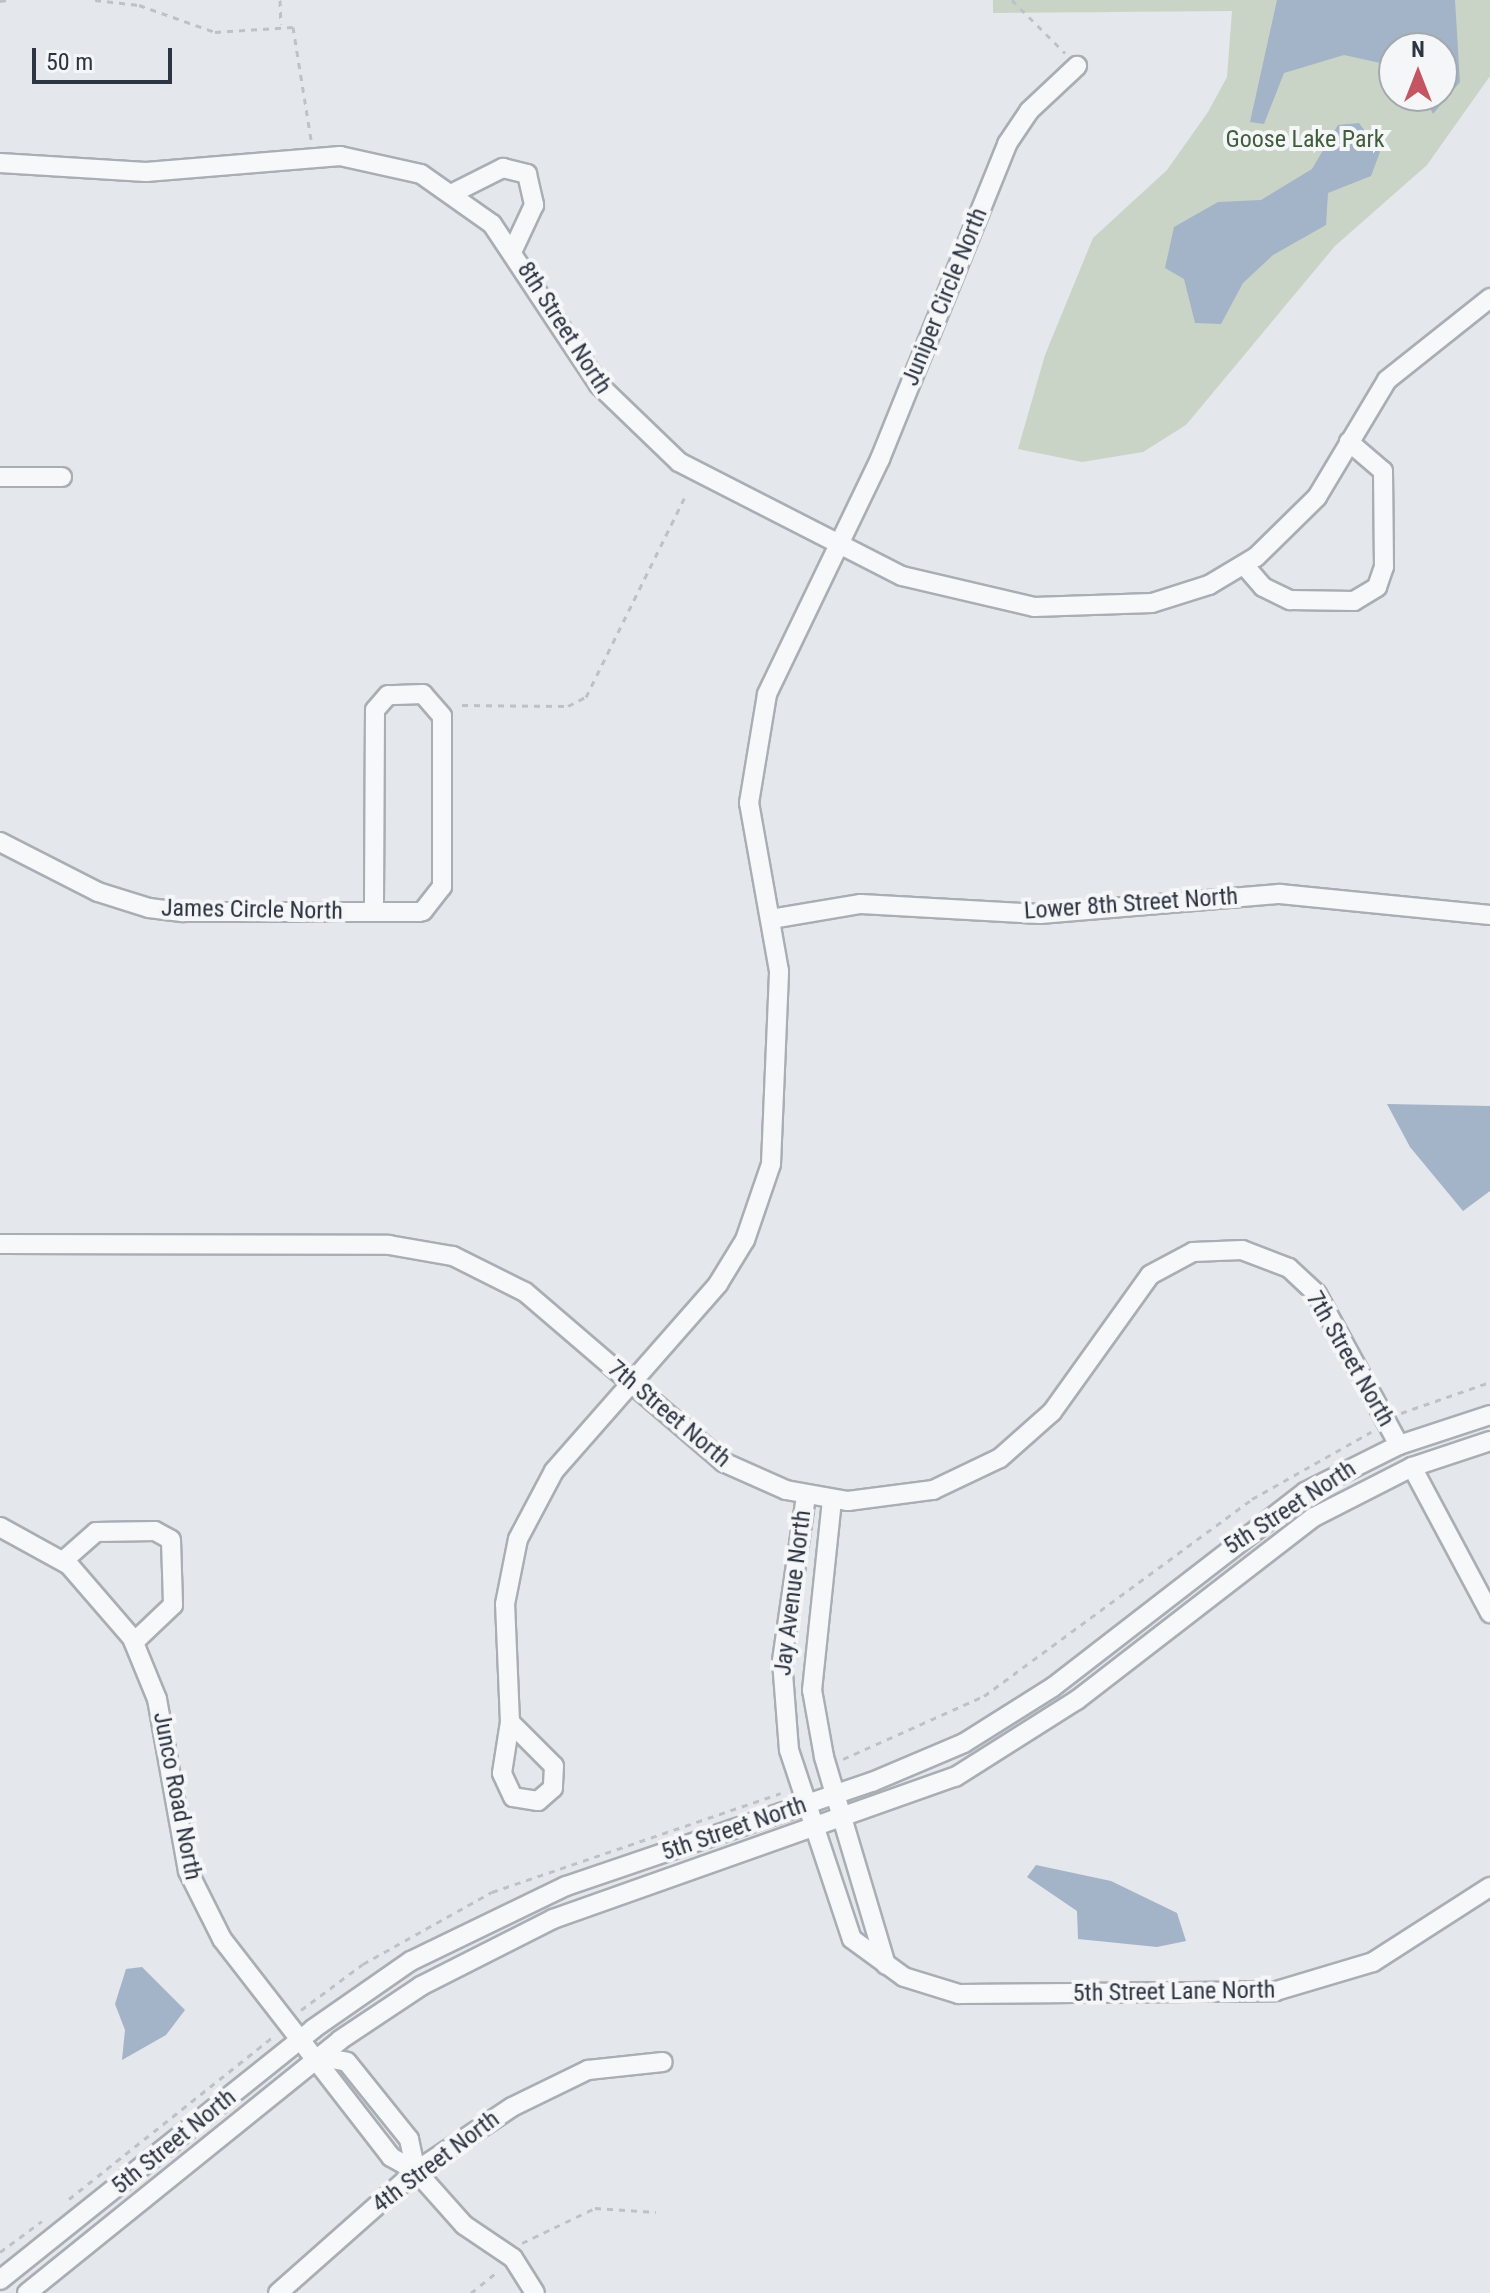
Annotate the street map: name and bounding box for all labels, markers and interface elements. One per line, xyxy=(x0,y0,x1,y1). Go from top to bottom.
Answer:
scale bar xyxy=(36,32,176,82)
north arrow xyxy=(1378,32,1458,112)
text: N xyxy=(1411,37,1425,62)
text: 50 m xyxy=(46,48,93,76)
park label: Goose Lake Park xyxy=(1225,126,1385,154)
street label: Juniper Circle North xyxy=(896,204,994,390)
street label: 8th Street North xyxy=(511,257,617,399)
street label: Lower 8th Street North xyxy=(1023,882,1239,926)
street label: James Circle North xyxy=(161,894,343,926)
street label: 7th Street North xyxy=(1300,1286,1400,1432)
street label: 7th Street North xyxy=(602,1354,736,1474)
street label: 5th Street North xyxy=(1219,1455,1361,1561)
street label: Jay Avenue North xyxy=(769,1509,817,1677)
street label: Junco Road North xyxy=(147,1709,207,1883)
street label: 5th Street North xyxy=(658,1791,810,1867)
street label: 5th Street Lane North xyxy=(1072,1976,1276,2008)
street label: 5th Street North xyxy=(106,2083,242,2201)
street label: 4th Street North xyxy=(367,2105,505,2219)

